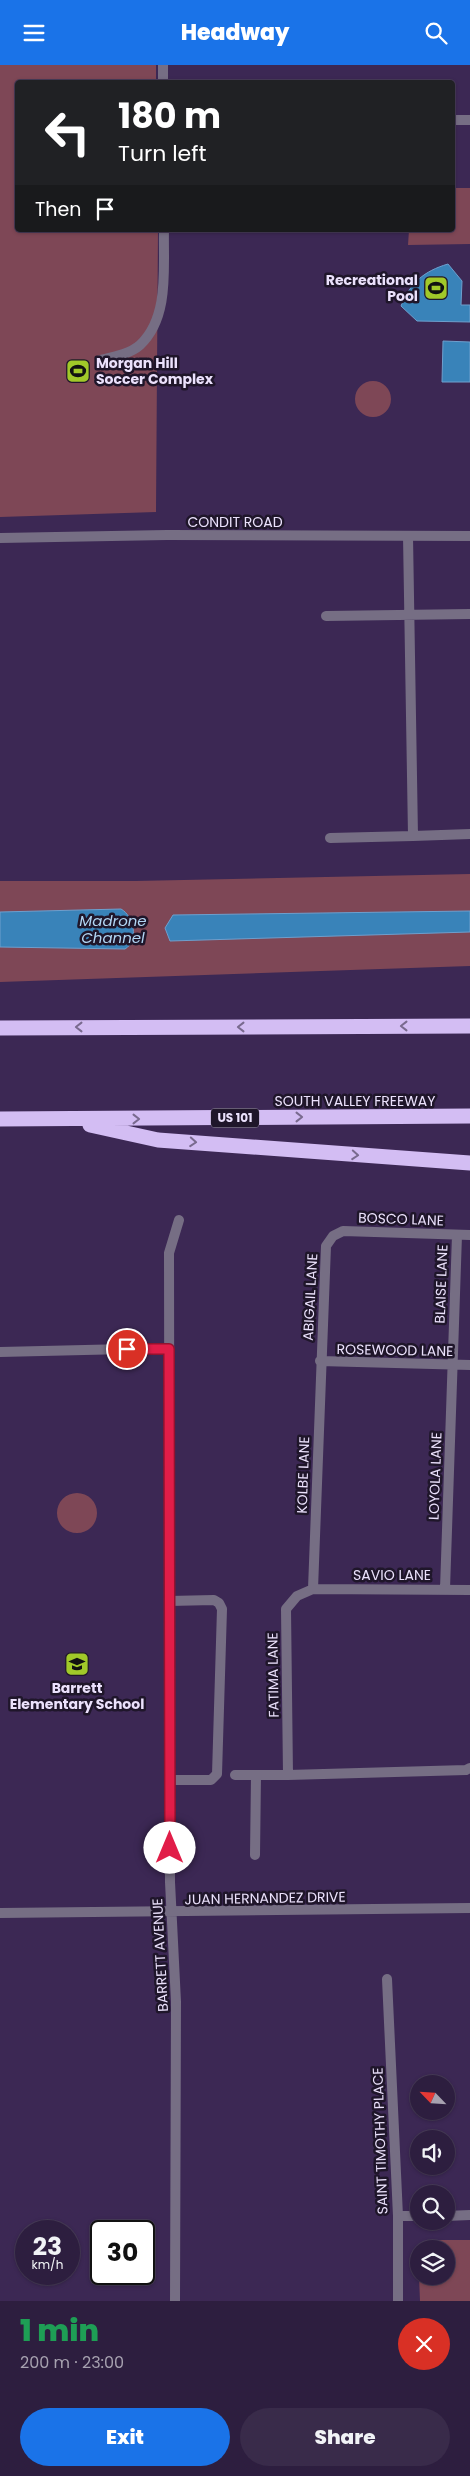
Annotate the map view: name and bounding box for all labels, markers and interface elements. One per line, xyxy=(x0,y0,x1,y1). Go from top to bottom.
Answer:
text: Headway xyxy=(181,17,289,48)
icon: menu xyxy=(20,19,48,47)
icon: search xyxy=(422,19,450,47)
text: 180 m xyxy=(118,91,221,140)
icon: left xyxy=(35,100,100,165)
text: Turn left xyxy=(118,138,206,169)
icon: arrive xyxy=(91,195,119,223)
text: Then xyxy=(35,196,81,223)
place label: Recreational Pool xyxy=(326,270,418,306)
sports icon: Recreational Pool xyxy=(423,275,449,301)
place label: Morgan Hill Soccer Complex xyxy=(96,353,214,389)
sports icon: Morgan Hill Soccer Complex xyxy=(65,358,91,384)
street label: CONDIT ROAD xyxy=(187,512,283,532)
water label: Madrone Channel xyxy=(79,910,147,948)
one-way arrow xyxy=(400,1021,408,1031)
one-way arrow xyxy=(75,1022,82,1032)
one-way arrow xyxy=(237,1022,245,1032)
street label: SOUTH VALLEY FREEWAY xyxy=(275,1091,435,1111)
road number: US 101 xyxy=(211,1109,259,1127)
one-way arrow xyxy=(295,1112,303,1123)
one-way arrow xyxy=(132,1114,140,1124)
one-way arrow xyxy=(189,1137,197,1148)
one-way arrow xyxy=(351,1149,359,1160)
street label: BOSCO LANE xyxy=(358,1208,444,1230)
street label: BLAISE LANE xyxy=(430,1244,452,1324)
street label: ABIGAIL LANE xyxy=(298,1253,322,1341)
pin xyxy=(106,1328,148,1370)
icon: arrive xyxy=(113,1335,141,1363)
street label: ROSEWOOD LANE xyxy=(336,1339,454,1361)
street label: LOYOLA LANE xyxy=(423,1432,447,1520)
street label: KOLBE LANE xyxy=(292,1436,314,1514)
street label: SAVIO LANE xyxy=(353,1565,431,1585)
street label: FATIMA LANE xyxy=(262,1632,284,1718)
school or university icon: Barrett Elementary School xyxy=(64,1651,90,1677)
place label: Barrett Elementary School xyxy=(10,1678,144,1714)
position arrow xyxy=(143,1821,195,1873)
street label: JUAN HERNANDEZ DRIVE xyxy=(184,1887,346,1909)
street label: BARRETT AVENUE xyxy=(147,1898,173,2012)
street label: SAINT TIMOTHY PLACE xyxy=(367,2067,393,2215)
north arrow xyxy=(410,2075,455,2120)
map controls xyxy=(410,2075,455,2285)
button: sound xyxy=(410,2130,455,2175)
button: search xyxy=(410,2185,455,2230)
speed limit sign: 30 xyxy=(90,2220,155,2285)
text: 23 xyxy=(33,2229,62,2264)
button: layers xyxy=(410,2240,455,2285)
text: km/h xyxy=(32,2256,63,2273)
text: 1 min xyxy=(20,2309,99,2352)
button: close xyxy=(398,2318,450,2370)
text: 200 m · 23:00 xyxy=(20,2351,124,2374)
button: Exit xyxy=(20,2408,230,2466)
button: Share xyxy=(240,2408,450,2466)

